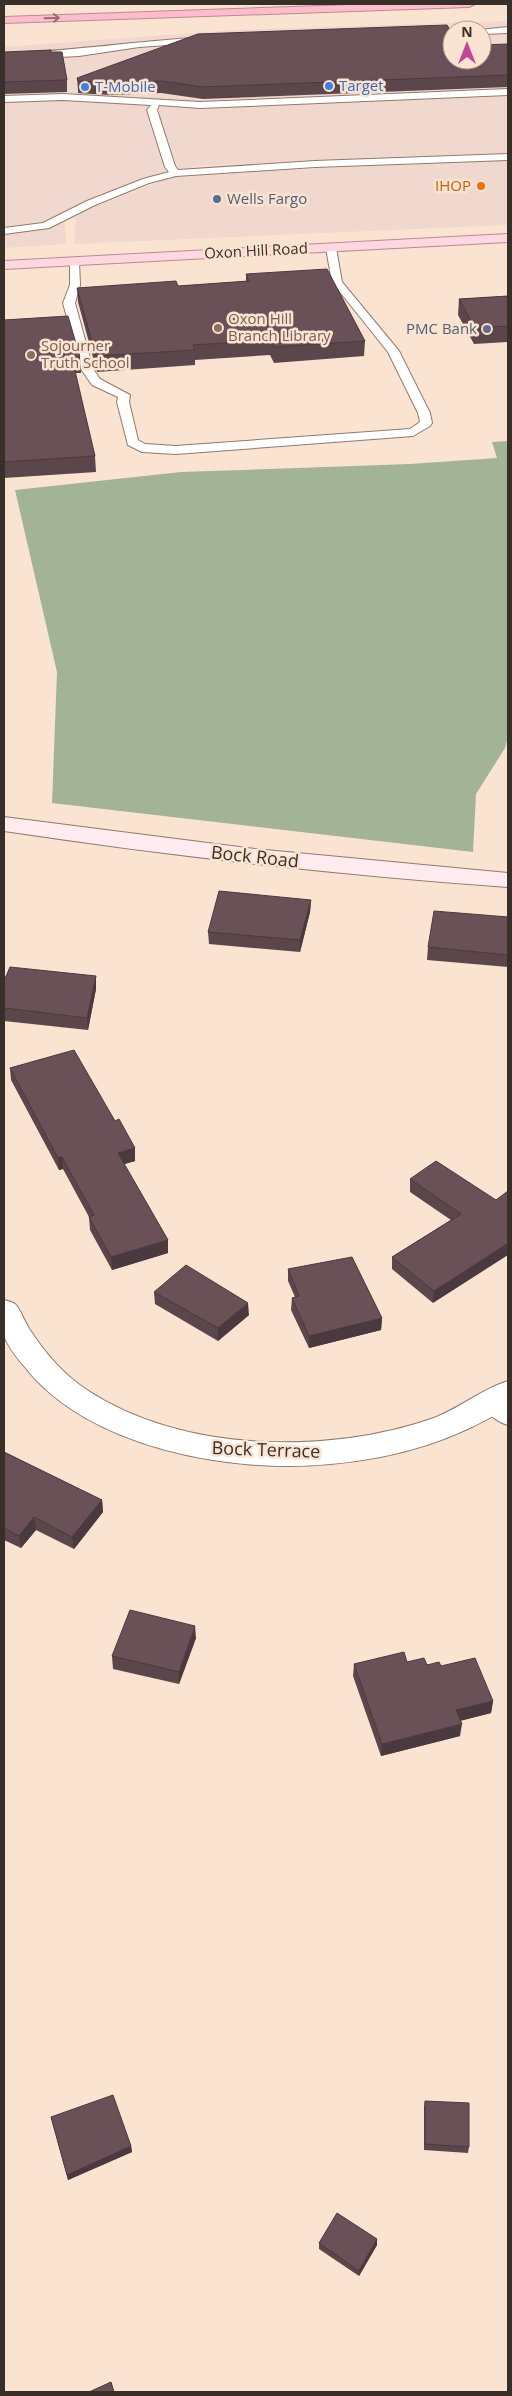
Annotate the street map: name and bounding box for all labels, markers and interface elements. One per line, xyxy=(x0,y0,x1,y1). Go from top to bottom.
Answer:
one-way arrow xyxy=(44,14,60,23)
north arrow xyxy=(442,20,492,70)
text: N xyxy=(461,22,473,41)
place label: Target xyxy=(339,75,384,95)
place label: T-Mobile xyxy=(95,76,156,96)
marker: Target xyxy=(323,80,335,92)
marker: T-Mobile xyxy=(79,81,91,93)
place label: IHOP xyxy=(435,175,471,195)
marker: IHOP xyxy=(475,180,487,192)
place label: Wells Fargo xyxy=(227,188,307,208)
marker: Wells Fargo xyxy=(211,193,223,205)
street label: Oxon Hill Road xyxy=(204,237,308,263)
place label: Oxon Hill Branch Library xyxy=(228,308,331,345)
place label: PMC Bank xyxy=(406,318,477,338)
marker: Oxon Hill Branch Library xyxy=(212,322,224,334)
marker: PMC Bank xyxy=(481,323,493,335)
place label: Sojourner Truth School xyxy=(41,335,129,372)
marker: Sojourner Truth School xyxy=(25,349,37,361)
street label: Bock Road xyxy=(210,839,300,873)
street label: Bock Terrace xyxy=(211,1435,321,1463)

